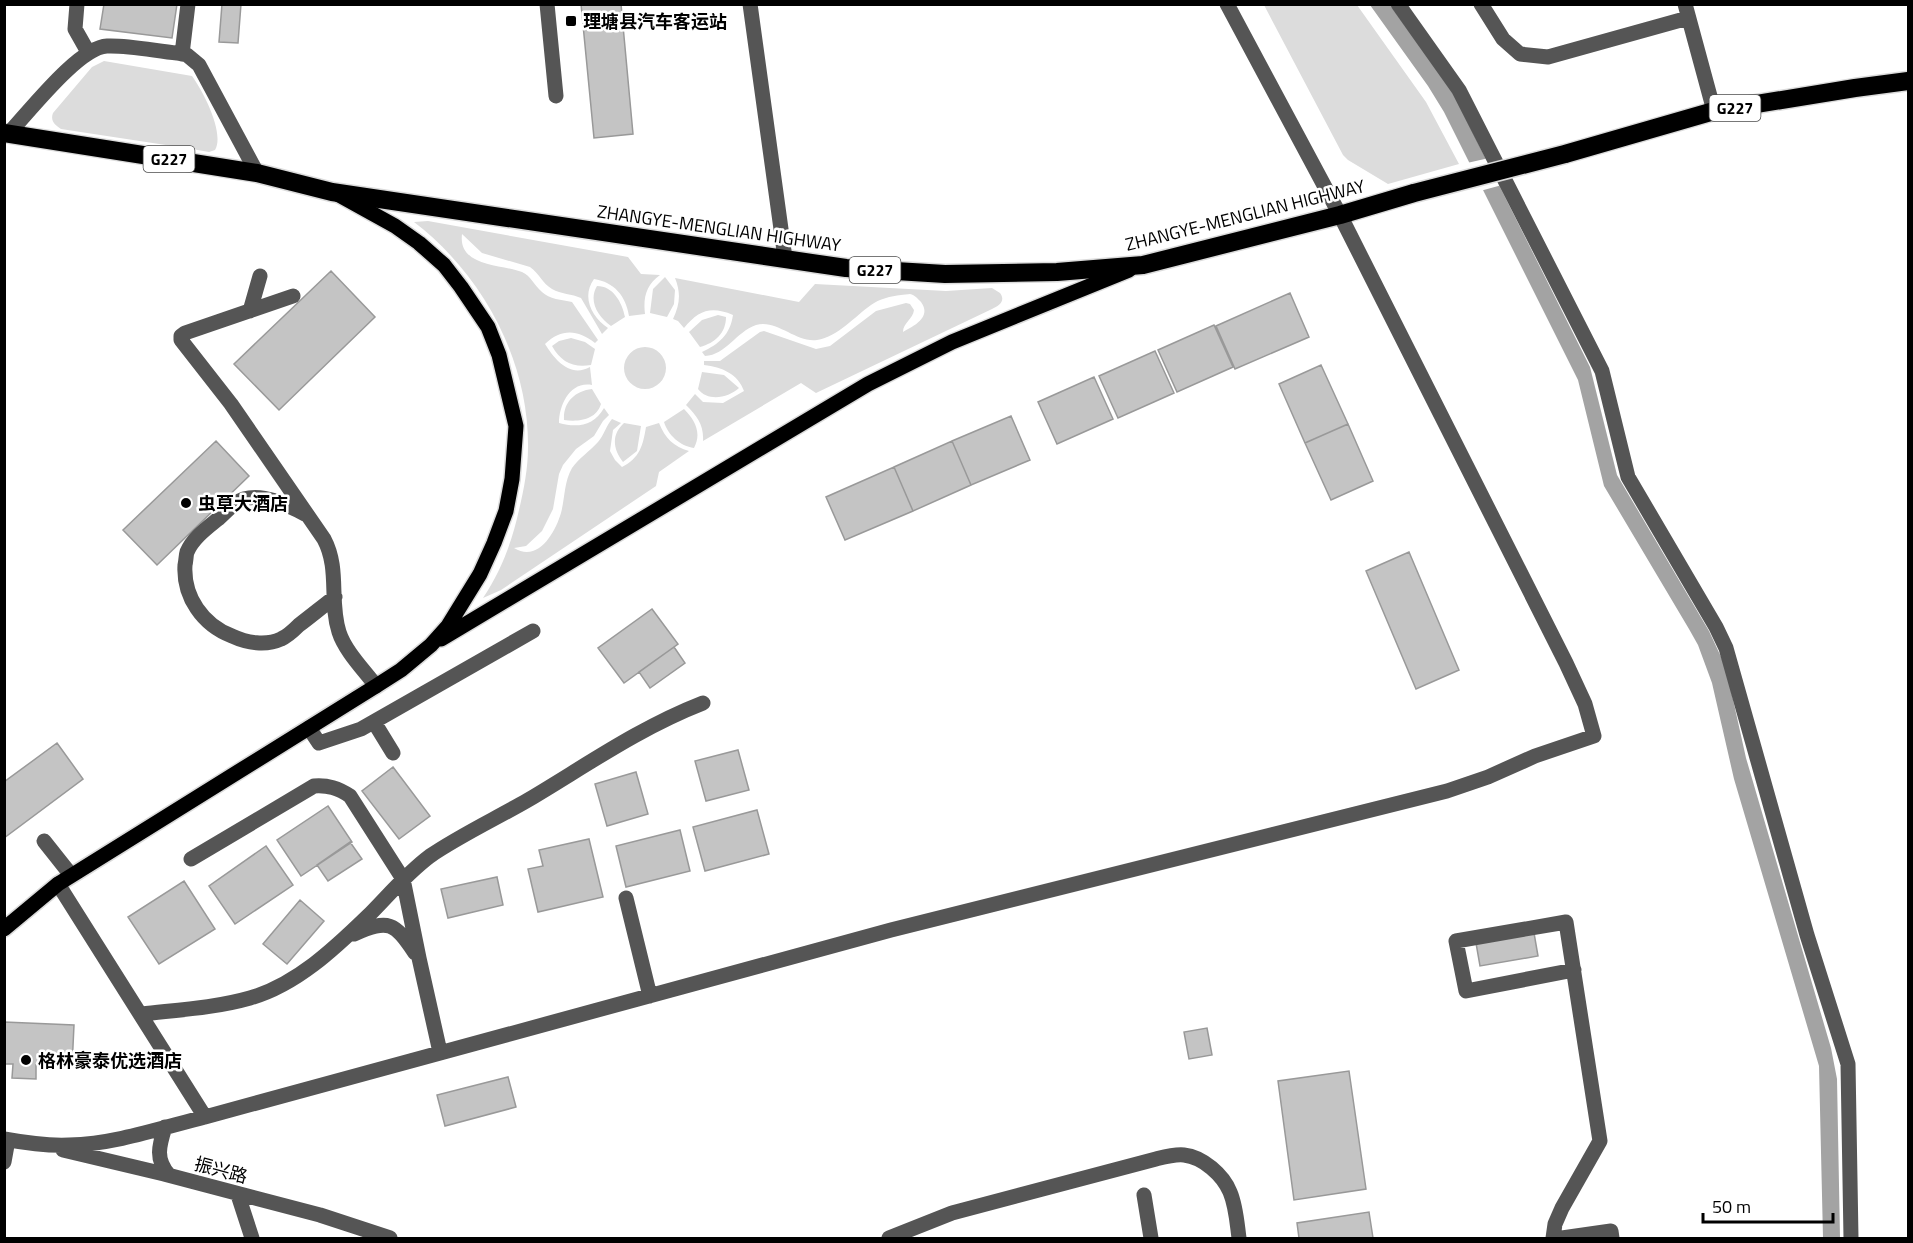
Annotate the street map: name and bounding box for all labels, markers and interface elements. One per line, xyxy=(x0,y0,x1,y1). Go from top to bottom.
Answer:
place label: 理塘县汽车客运站 xyxy=(583,8,727,35)
marker: 理塘县汽车客运站 xyxy=(564,14,578,28)
road number: G227 xyxy=(1710,95,1760,121)
road number: G227 xyxy=(144,146,195,172)
street label: ZHANGYE-MENGLIAN HIGHWAY xyxy=(1122,172,1368,258)
street label: ZHANGYE-MENGLIAN HIGHWAY xyxy=(595,198,843,259)
road number: G227 xyxy=(850,257,900,283)
place label: 虫草大酒店 xyxy=(198,490,288,517)
marker: 虫草大酒店 xyxy=(179,496,193,510)
place label: 格林豪泰优选酒店 xyxy=(38,1047,182,1074)
marker: 格林豪泰优选酒店 xyxy=(19,1053,33,1067)
street label: 振兴路 xyxy=(191,1150,251,1190)
scale bar xyxy=(1703,1186,1834,1224)
text: 50 m xyxy=(1712,1193,1751,1220)

